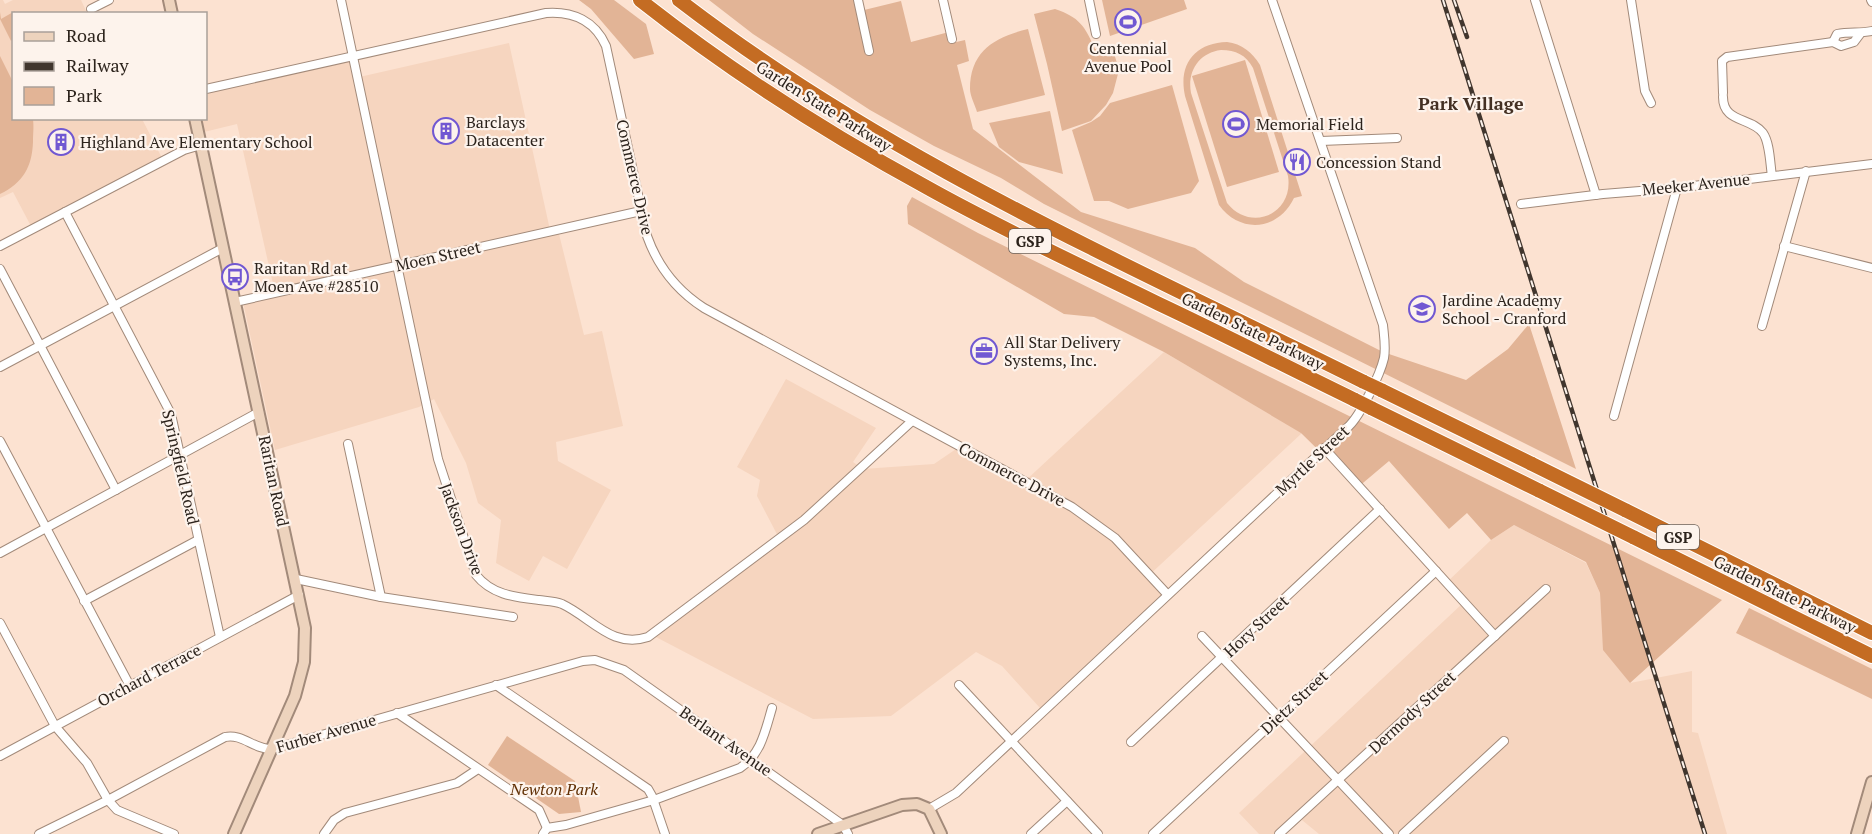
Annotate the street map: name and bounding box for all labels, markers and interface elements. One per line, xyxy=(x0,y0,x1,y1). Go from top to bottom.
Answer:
sports icon: Centennial Avenue Pool xyxy=(1113,7,1143,37)
legend xyxy=(12,12,207,120)
text: Road xyxy=(66,23,106,47)
place label: Centennial Avenue Pool xyxy=(1084,37,1172,77)
text: Railway xyxy=(66,53,130,77)
street label: Garden State Parkway xyxy=(752,55,897,157)
text: Park xyxy=(66,83,103,107)
district label: Park Village xyxy=(1418,91,1524,115)
sports icon: Memorial Field xyxy=(1221,109,1251,139)
place label: Barclays Datacenter xyxy=(466,111,545,151)
place label: Memorial Field xyxy=(1256,113,1364,135)
building icon: Barclays Datacenter xyxy=(431,116,461,146)
street label: Commerce Drive xyxy=(611,117,659,237)
building icon: Highland Ave Elementary School xyxy=(46,127,76,157)
place label: Highland Ave Elementary School xyxy=(80,131,313,153)
restaurant icon: Concession Stand xyxy=(1282,147,1312,177)
place label: Concession Stand xyxy=(1316,151,1441,173)
street label: Meeker Avenue xyxy=(1641,167,1751,201)
road number: GSP xyxy=(1009,229,1051,253)
street label: Moen Street xyxy=(393,236,483,276)
place label: Raritan Rd at Moen Ave #28510 xyxy=(254,257,379,297)
bus stop icon: Raritan Rd at Moen Ave #28510 xyxy=(220,262,250,292)
street label: Garden State Parkway xyxy=(1178,287,1329,375)
place label: Jardine Academy School - Cranford xyxy=(1442,289,1566,329)
school or university icon: Jardine Academy School - Cranford xyxy=(1407,294,1437,324)
place label: All Star Delivery Systems, Inc. xyxy=(1004,331,1121,371)
office icon: All Star Delivery Systems, Inc. xyxy=(969,336,999,366)
street label: Springfield Road xyxy=(157,407,205,527)
street label: Myrtle Street xyxy=(1270,420,1354,500)
street label: Raritan Road xyxy=(254,434,294,529)
street label: Commerce Drive xyxy=(955,437,1069,511)
street label: Jackson Drive xyxy=(435,480,489,578)
road number: GSP xyxy=(1657,525,1699,549)
street label: Garden State Parkway xyxy=(1710,550,1861,638)
street label: Hory Street xyxy=(1219,590,1293,662)
street label: Orchard Terrace xyxy=(93,638,205,712)
street label: Dietz Street xyxy=(1256,665,1332,739)
street label: Dermody Street xyxy=(1364,666,1460,758)
street label: Berlant Avenue xyxy=(675,701,777,781)
street label: Furber Avenue xyxy=(274,708,378,758)
park label: Newton Park xyxy=(509,778,598,800)

